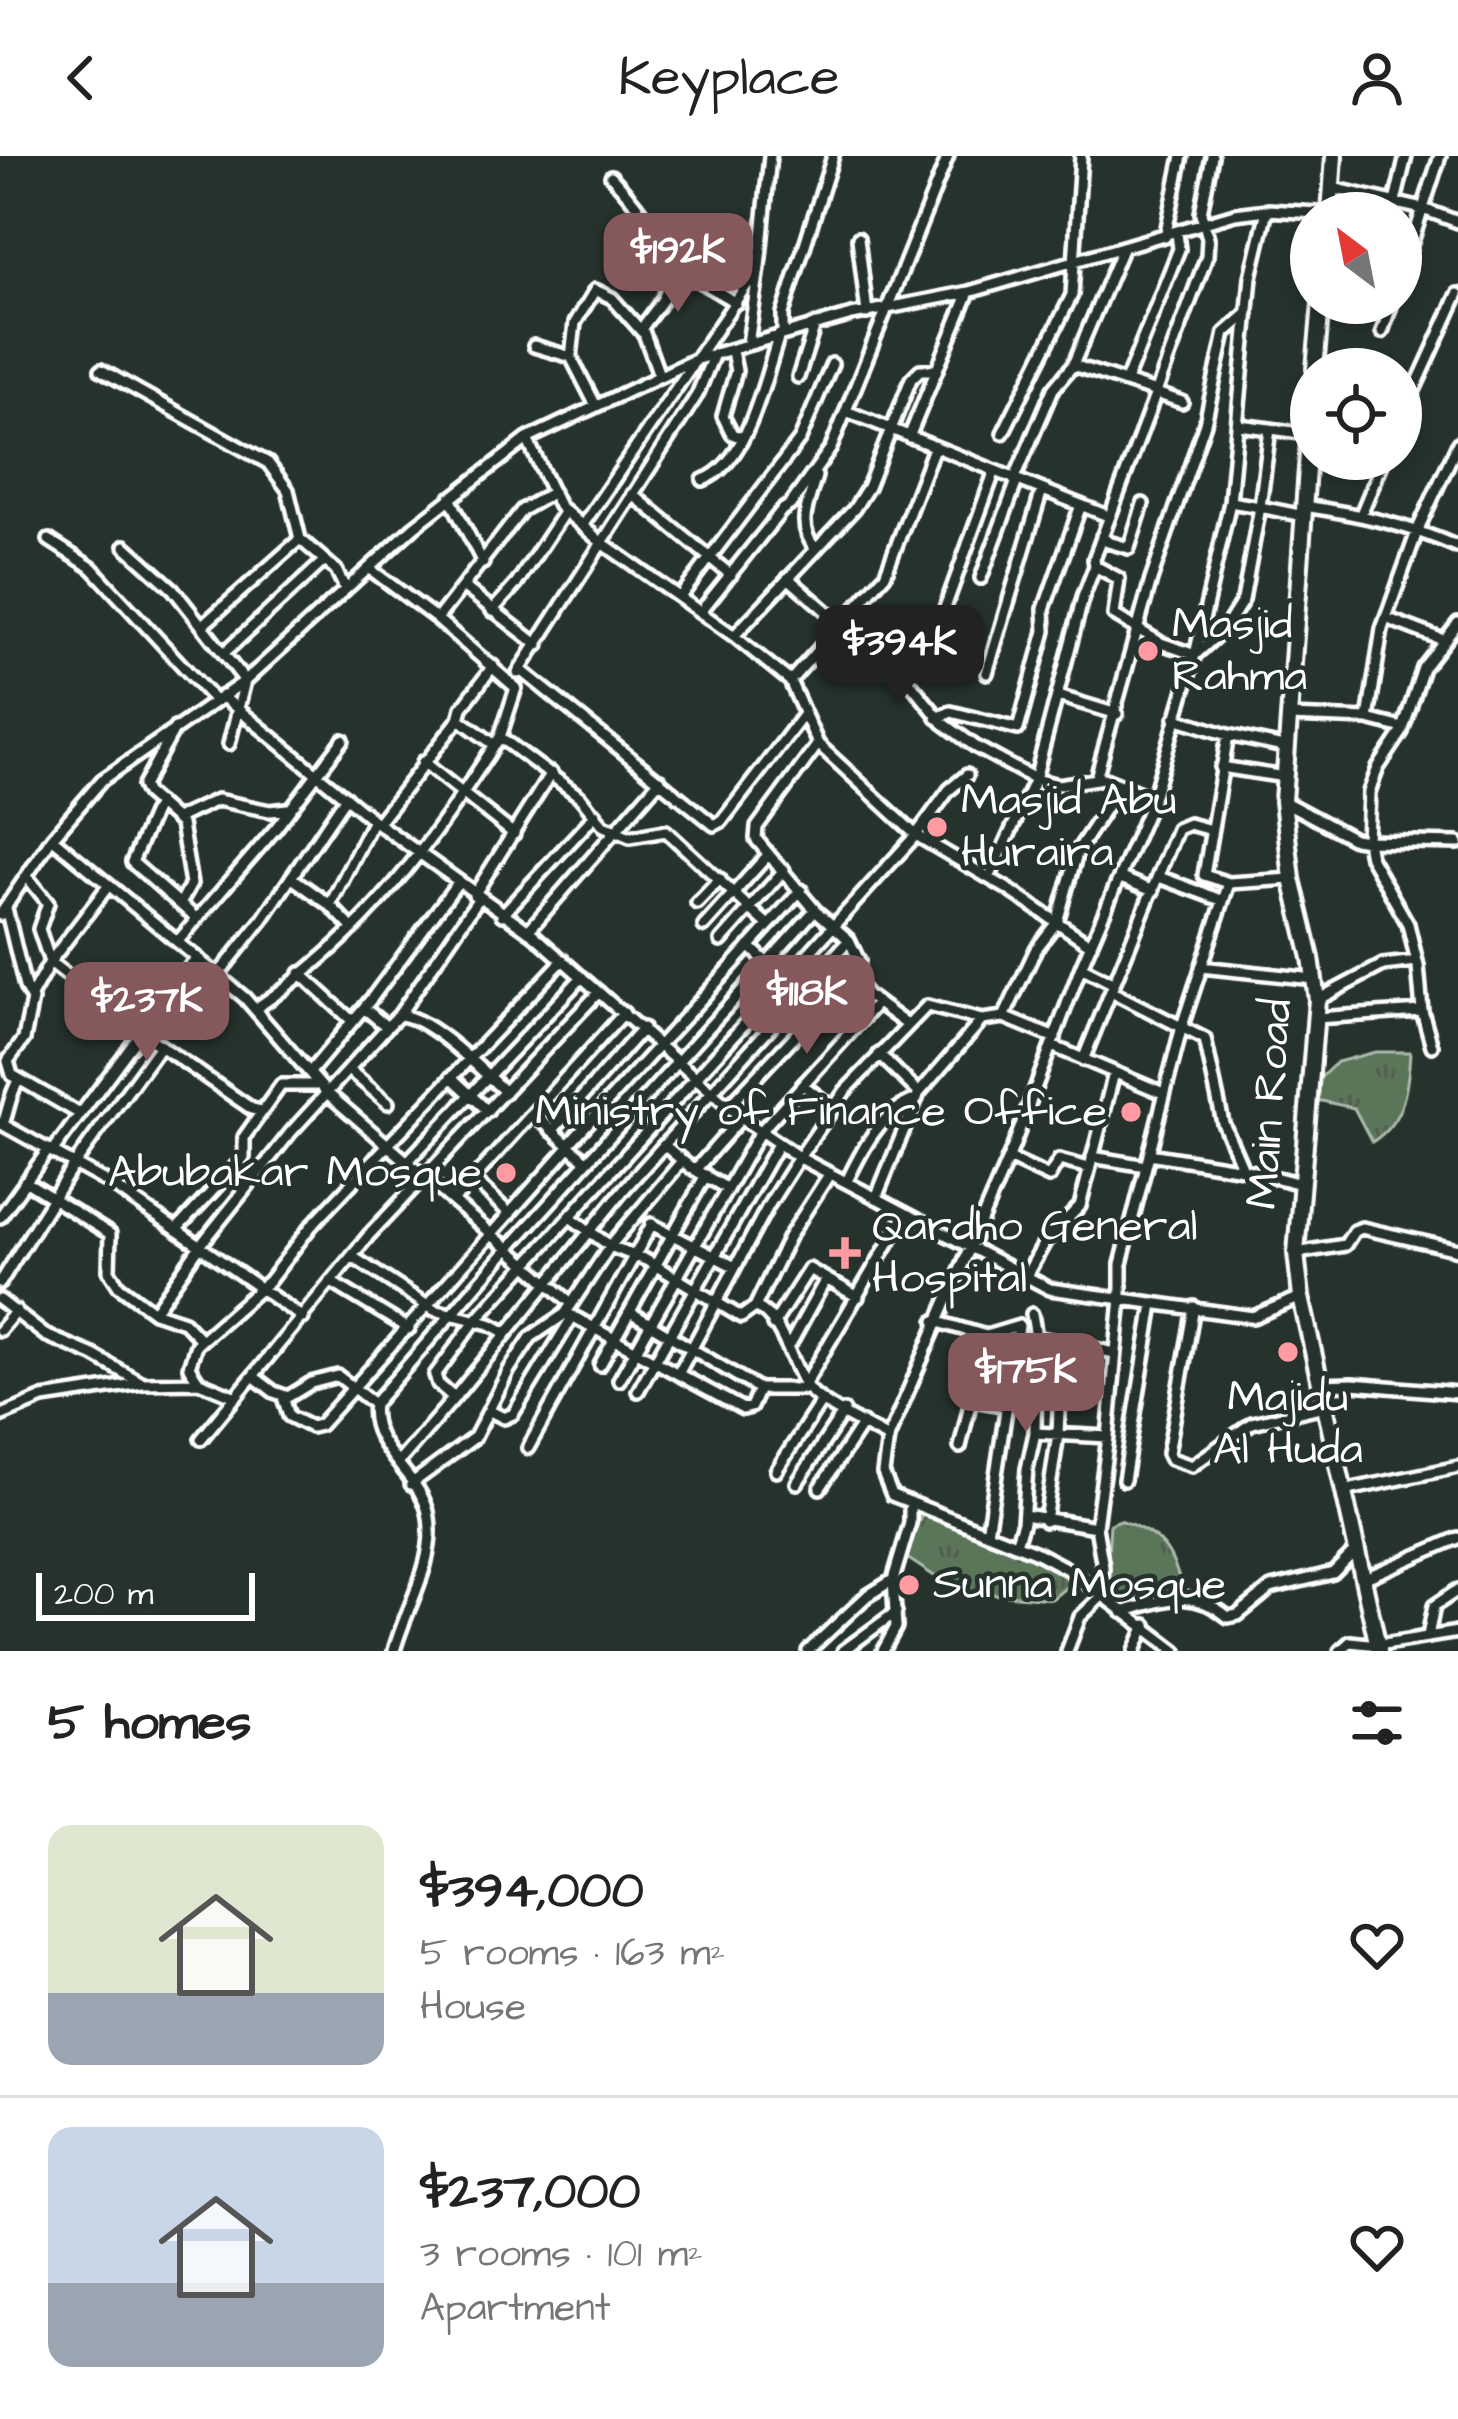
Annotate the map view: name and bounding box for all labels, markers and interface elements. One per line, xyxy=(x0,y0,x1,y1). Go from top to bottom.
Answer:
text: Keyplace xyxy=(619,41,839,116)
icon: back xyxy=(48,45,114,111)
icon: person xyxy=(1344,45,1410,111)
north arrow xyxy=(1290,192,1422,324)
map controls xyxy=(1290,192,1422,480)
pin: $192K xyxy=(594,213,762,315)
text: $192K xyxy=(631,225,725,279)
button: locate xyxy=(1290,348,1422,480)
place label: Masjid Rahma xyxy=(1172,594,1307,708)
pin: $394K xyxy=(816,605,984,707)
text: $394K xyxy=(843,617,957,671)
marker: Masjid Rahma xyxy=(1135,638,1161,664)
place label: Masjid Abu Huraira xyxy=(961,770,1177,884)
marker: Masjid Abu Huraira xyxy=(924,814,950,840)
pin: $118K xyxy=(723,955,891,1057)
pin: $237K xyxy=(63,962,231,1064)
text: $118K xyxy=(767,967,847,1021)
text: $237K xyxy=(91,974,203,1028)
street label: Main Road xyxy=(1232,997,1308,1211)
place label: Ministry of Finance Office xyxy=(535,1081,1107,1144)
marker: Ministry of Finance Office xyxy=(1118,1099,1144,1125)
place label: Abubakar Mosque xyxy=(108,1142,482,1204)
marker: Abubakar Mosque xyxy=(493,1160,519,1186)
place label: Qardho General Hospital xyxy=(872,1196,1198,1310)
marker: Qardho General Hospital xyxy=(829,1237,861,1269)
pin: $175K xyxy=(942,1333,1110,1435)
marker: Majidu Al Huda xyxy=(1275,1339,1301,1365)
text: $175K xyxy=(975,1345,1077,1399)
place label: Majidu Al Huda xyxy=(1213,1367,1363,1481)
place label: Sunna Mosque xyxy=(933,1554,1226,1616)
scale bar xyxy=(36,1567,255,1620)
text: 200 m xyxy=(54,1571,153,1617)
marker: Sunna Mosque xyxy=(896,1572,922,1598)
text: 5 homes xyxy=(48,1688,251,1759)
icon: filters xyxy=(1344,1690,1410,1756)
text: $394,000 xyxy=(420,1856,644,1927)
icon: home xyxy=(144,1873,288,2017)
icon: heart xyxy=(1344,1912,1410,1978)
text: 5 rooms · 163 m² xyxy=(420,1927,725,1981)
text: House xyxy=(420,1981,526,2035)
text: $237,000 xyxy=(420,2157,641,2228)
icon: home xyxy=(144,2175,288,2319)
icon: heart xyxy=(1344,2214,1410,2280)
text: 3 rooms · 101 m² xyxy=(420,2228,703,2282)
text: Apartment xyxy=(420,2282,611,2336)

